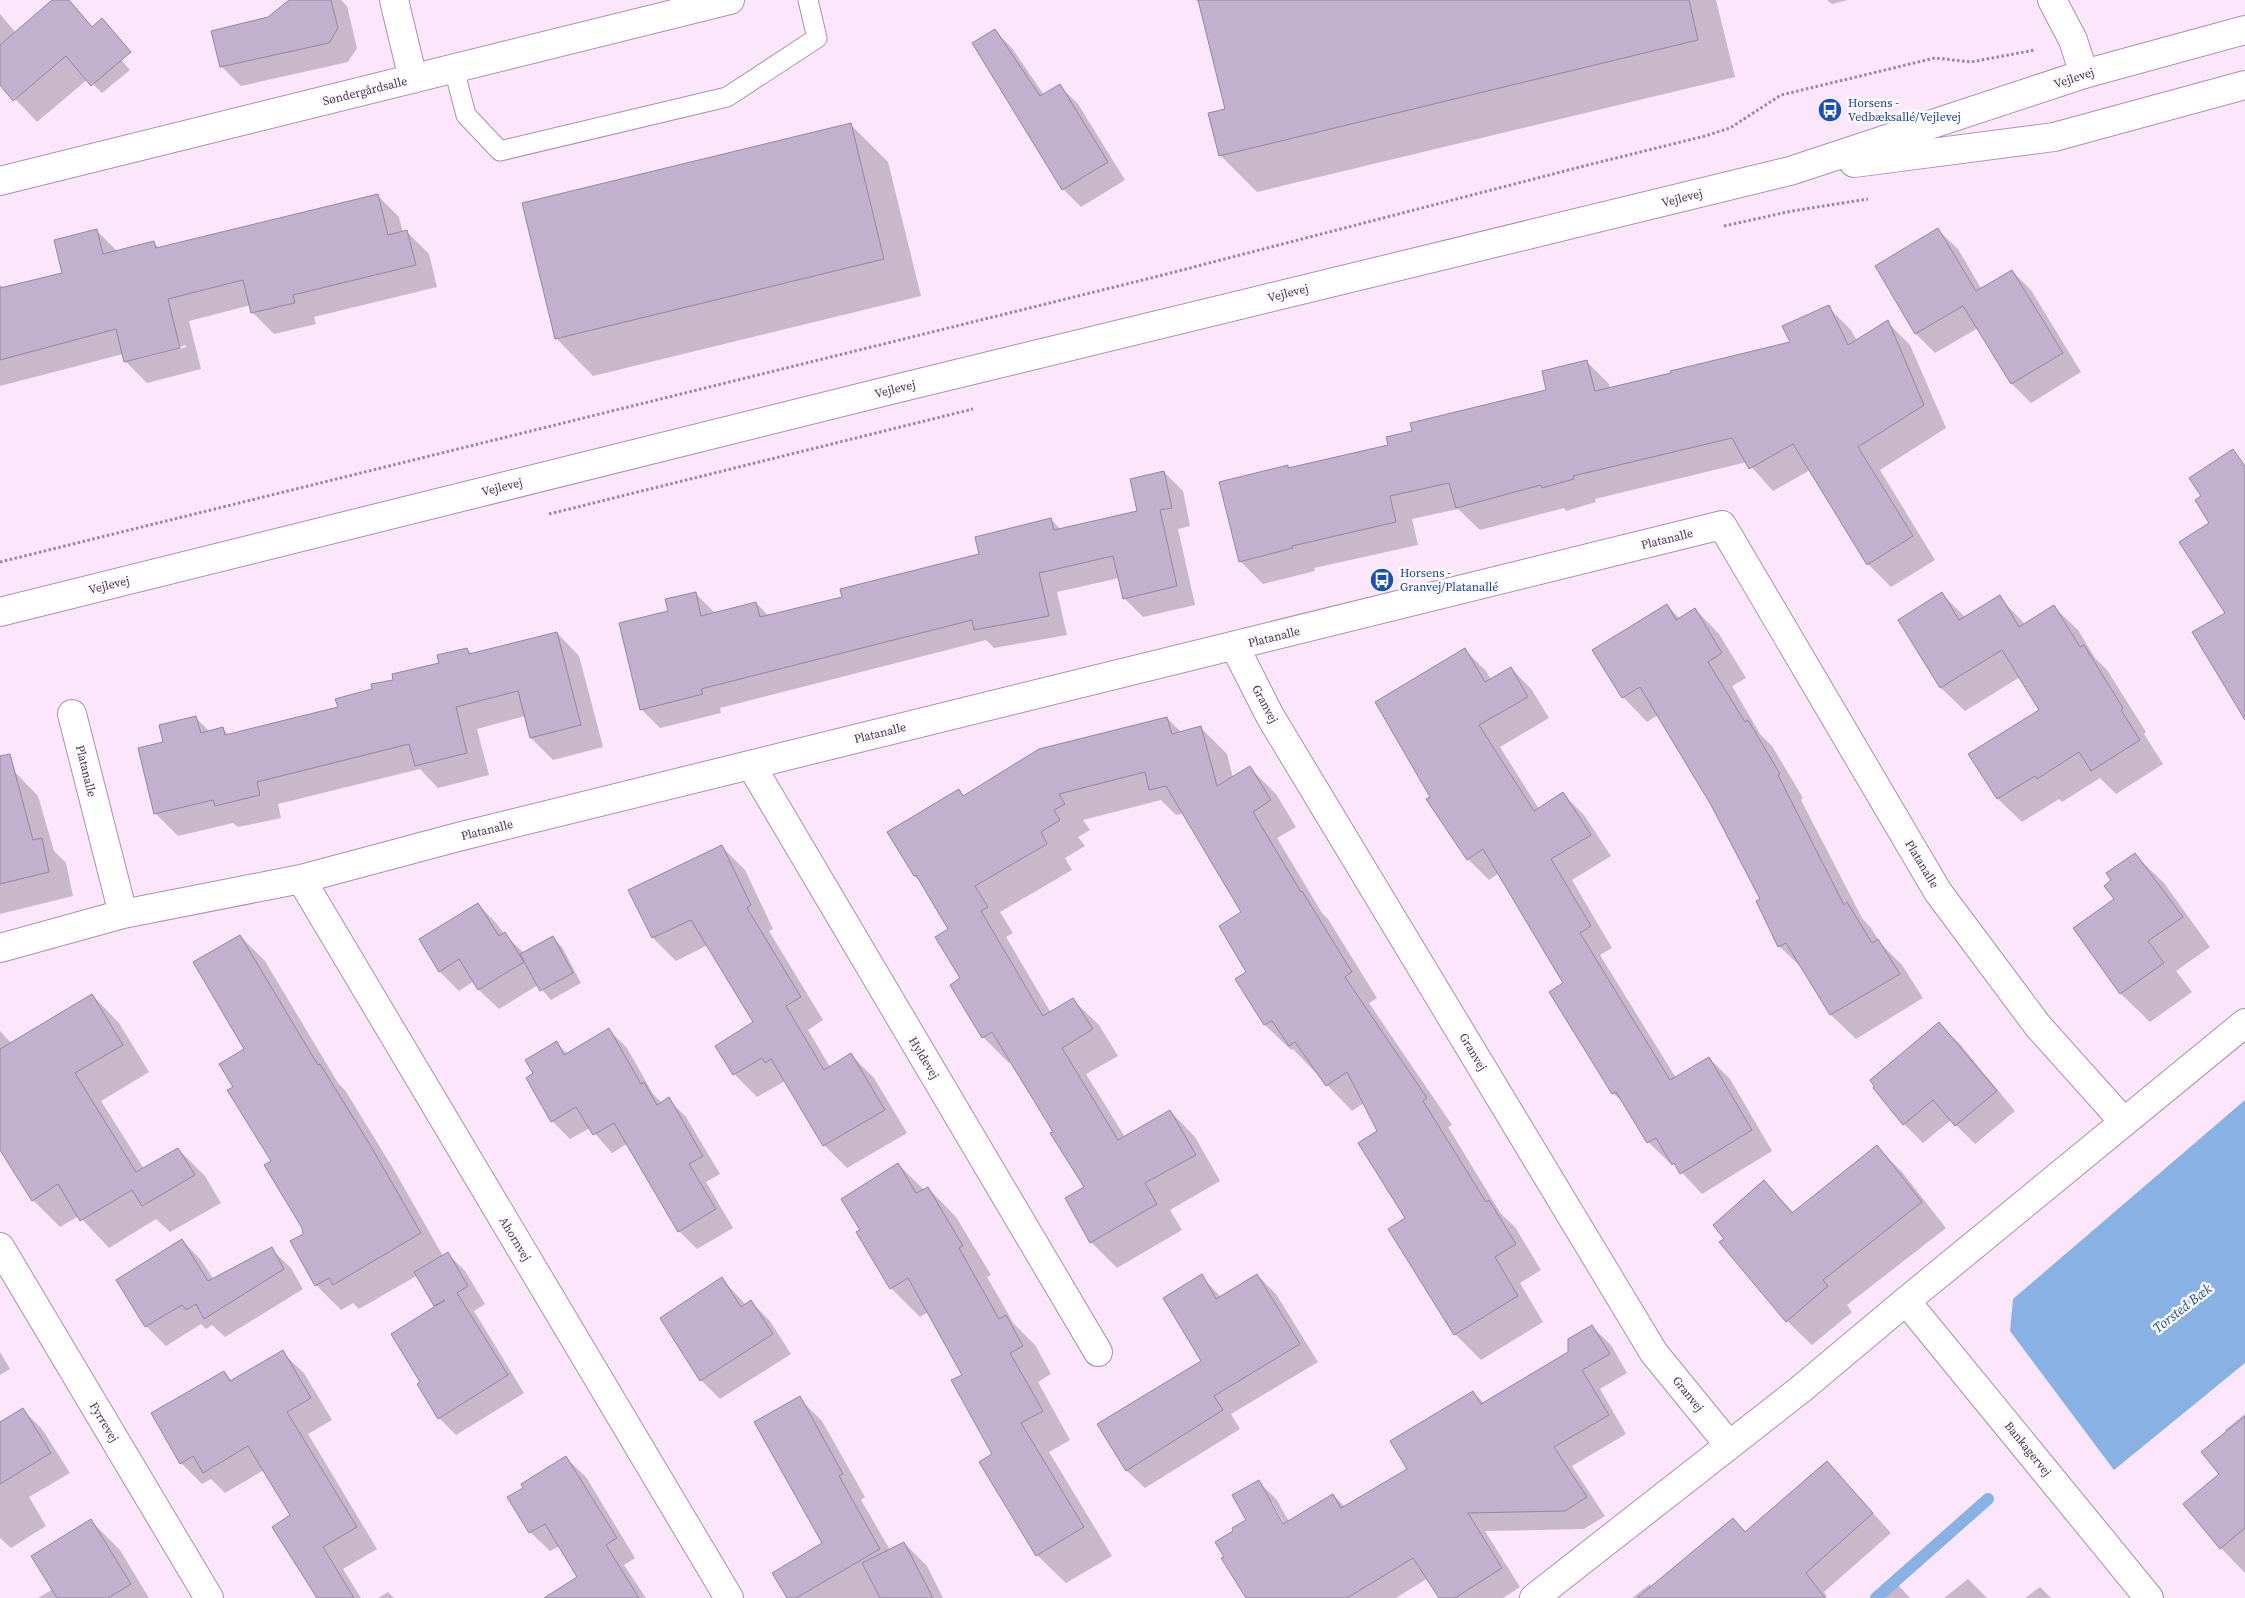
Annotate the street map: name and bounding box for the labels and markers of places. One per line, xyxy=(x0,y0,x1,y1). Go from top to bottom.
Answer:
place label: Horsens - Vedbæksallé/Vejlevej xyxy=(1848,95,1961,125)
bus stop icon: Horsens - Vedbæksallé/Vejlevej xyxy=(1817,97,1843,123)
place label: Horsens - Granvej/Platanallé xyxy=(1400,565,1498,595)
bus stop icon: Horsens - Granvej/Platanallé xyxy=(1369,567,1395,593)

